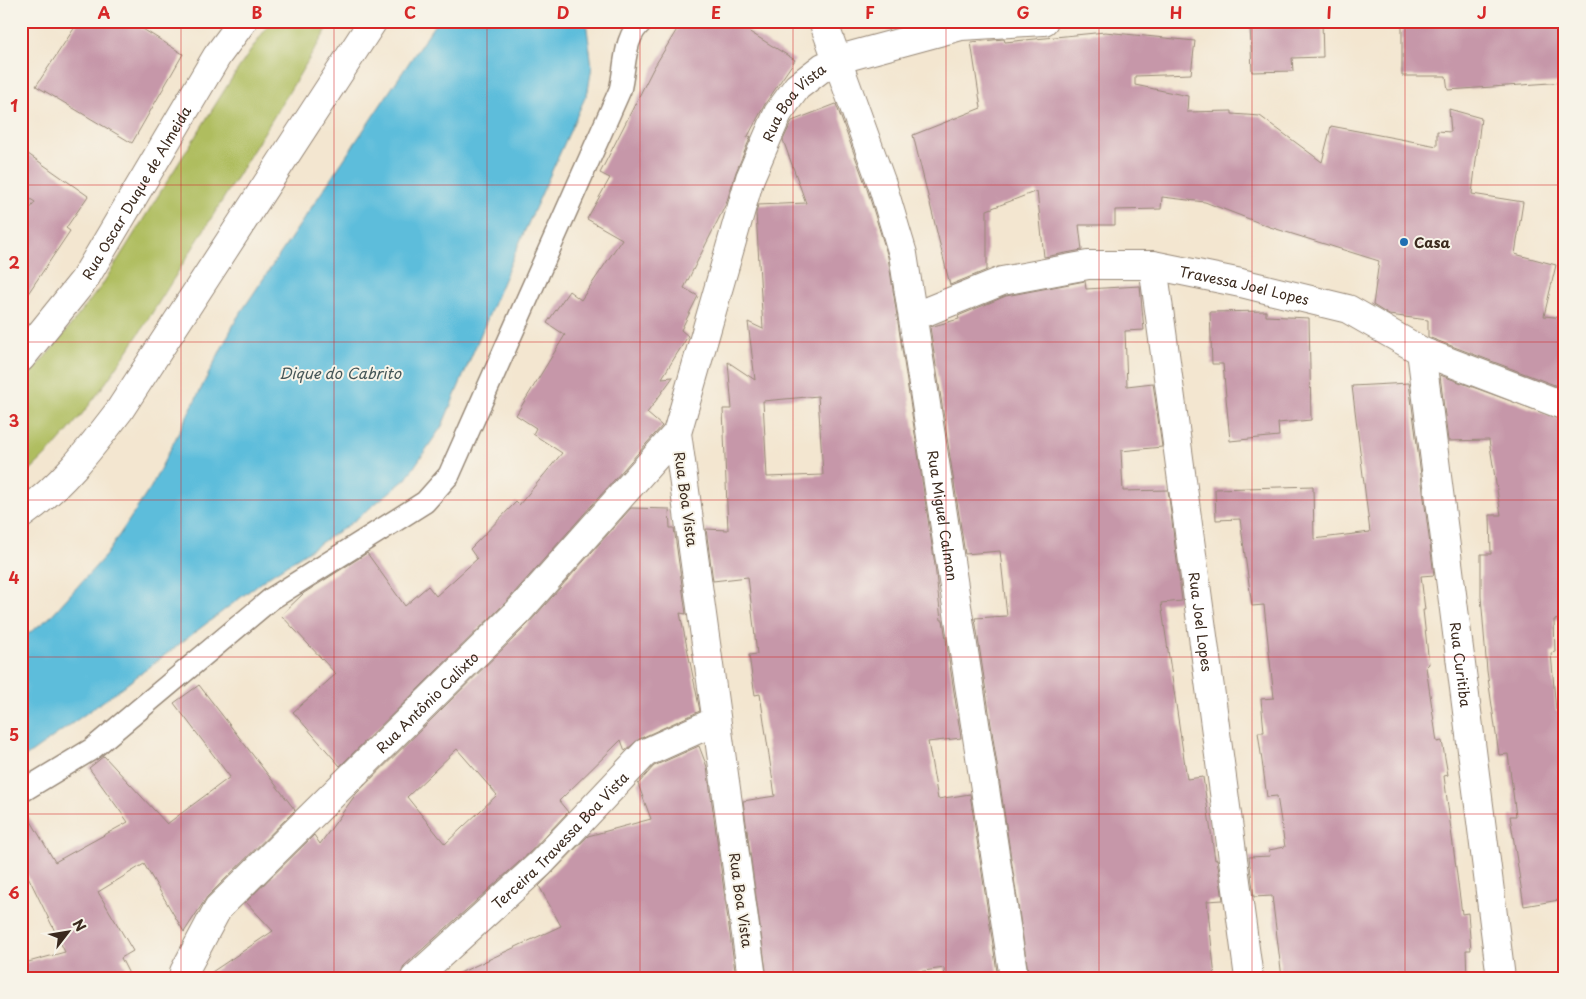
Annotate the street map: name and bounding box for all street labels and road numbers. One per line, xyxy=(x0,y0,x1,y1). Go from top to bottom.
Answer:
street label: Rua Boa Vista xyxy=(756,58,830,145)
street label: Rua Oscar Duque de Almeida xyxy=(76,102,196,283)
street label: Travessa Joel Lopes xyxy=(1178,260,1311,310)
street label: Rua Miguel Calmon xyxy=(923,449,963,582)
street label: Rua Boa Vista xyxy=(669,450,703,548)
street label: Rua Joel Lopes xyxy=(1184,571,1218,673)
street label: Rua Curitiba xyxy=(1445,621,1477,709)
street label: Rua Antônio Calixto xyxy=(371,646,483,757)
street label: Terceira Travessa Boa Vista xyxy=(487,766,633,914)
street label: Rua Boa Vista xyxy=(724,851,758,949)

